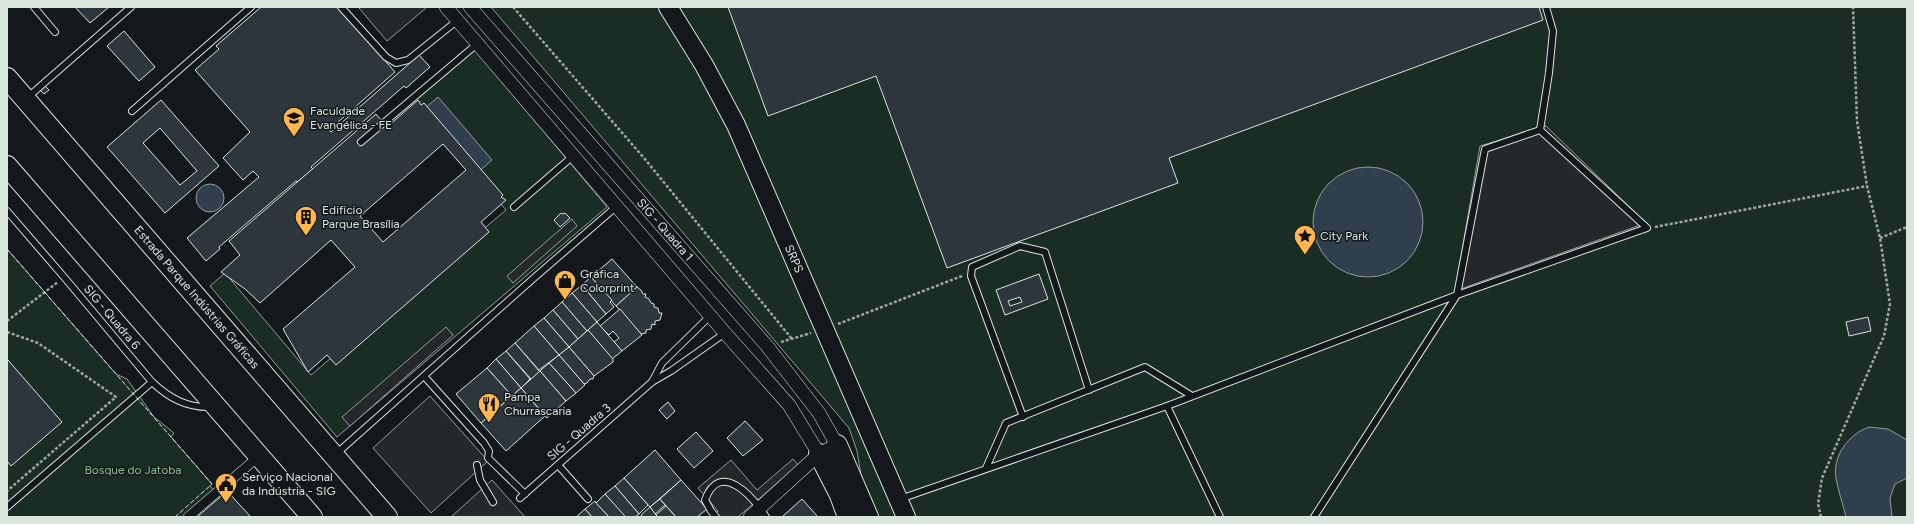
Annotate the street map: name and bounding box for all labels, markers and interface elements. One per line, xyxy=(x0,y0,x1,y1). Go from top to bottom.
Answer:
place label: Faculdade Evangélica - FE xyxy=(310,104,392,132)
school or university icon: Faculdade Evangélica - FE xyxy=(281,105,307,138)
street label: SIG - Quadra 1 xyxy=(634,196,696,264)
place label: Edifício Parque Brasília xyxy=(322,203,400,231)
building icon: Edifício Parque Brasília xyxy=(293,204,319,237)
street label: Estrada Parque Indústrias Gráficas xyxy=(131,223,263,372)
place icon: City Park xyxy=(1292,223,1318,256)
place label: City Park xyxy=(1320,229,1368,243)
street label: SRPS xyxy=(782,243,806,275)
place label: Gráfica Colorprint xyxy=(580,267,635,295)
shop icon: Gráfica Colorprint xyxy=(552,268,578,301)
street label: SIG - Quadra 6 xyxy=(81,282,143,352)
place label: Pampa Churrascaria xyxy=(504,390,571,418)
restaurant icon: Pampa Churrascaria xyxy=(476,391,502,424)
street label: SIG - Quadra 3 xyxy=(544,401,614,463)
park label: Bosque do Jatoba xyxy=(85,463,181,477)
place label: Serviço Nacional da Indústria - SIG xyxy=(242,470,336,498)
public building icon: Serviço Nacional da Indústria - SIG xyxy=(213,471,239,504)

